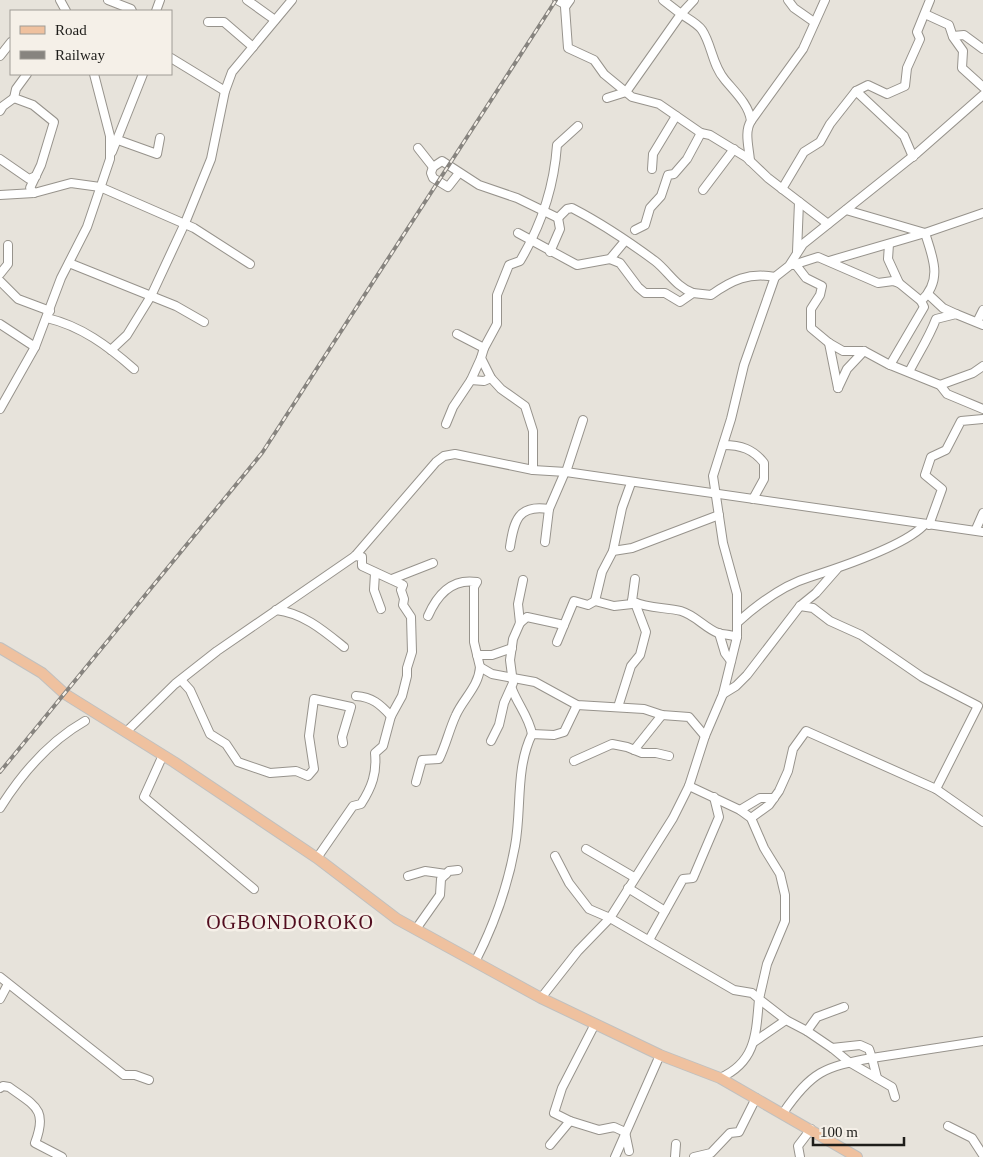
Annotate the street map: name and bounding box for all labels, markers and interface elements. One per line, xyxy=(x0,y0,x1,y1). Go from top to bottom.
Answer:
legend xyxy=(10,10,172,75)
text: Road xyxy=(55,22,87,38)
text: Railway xyxy=(55,47,105,63)
district label: OGBONDOROKO xyxy=(206,911,374,933)
scale bar xyxy=(813,1114,904,1146)
text: 100 m xyxy=(820,1124,858,1140)

